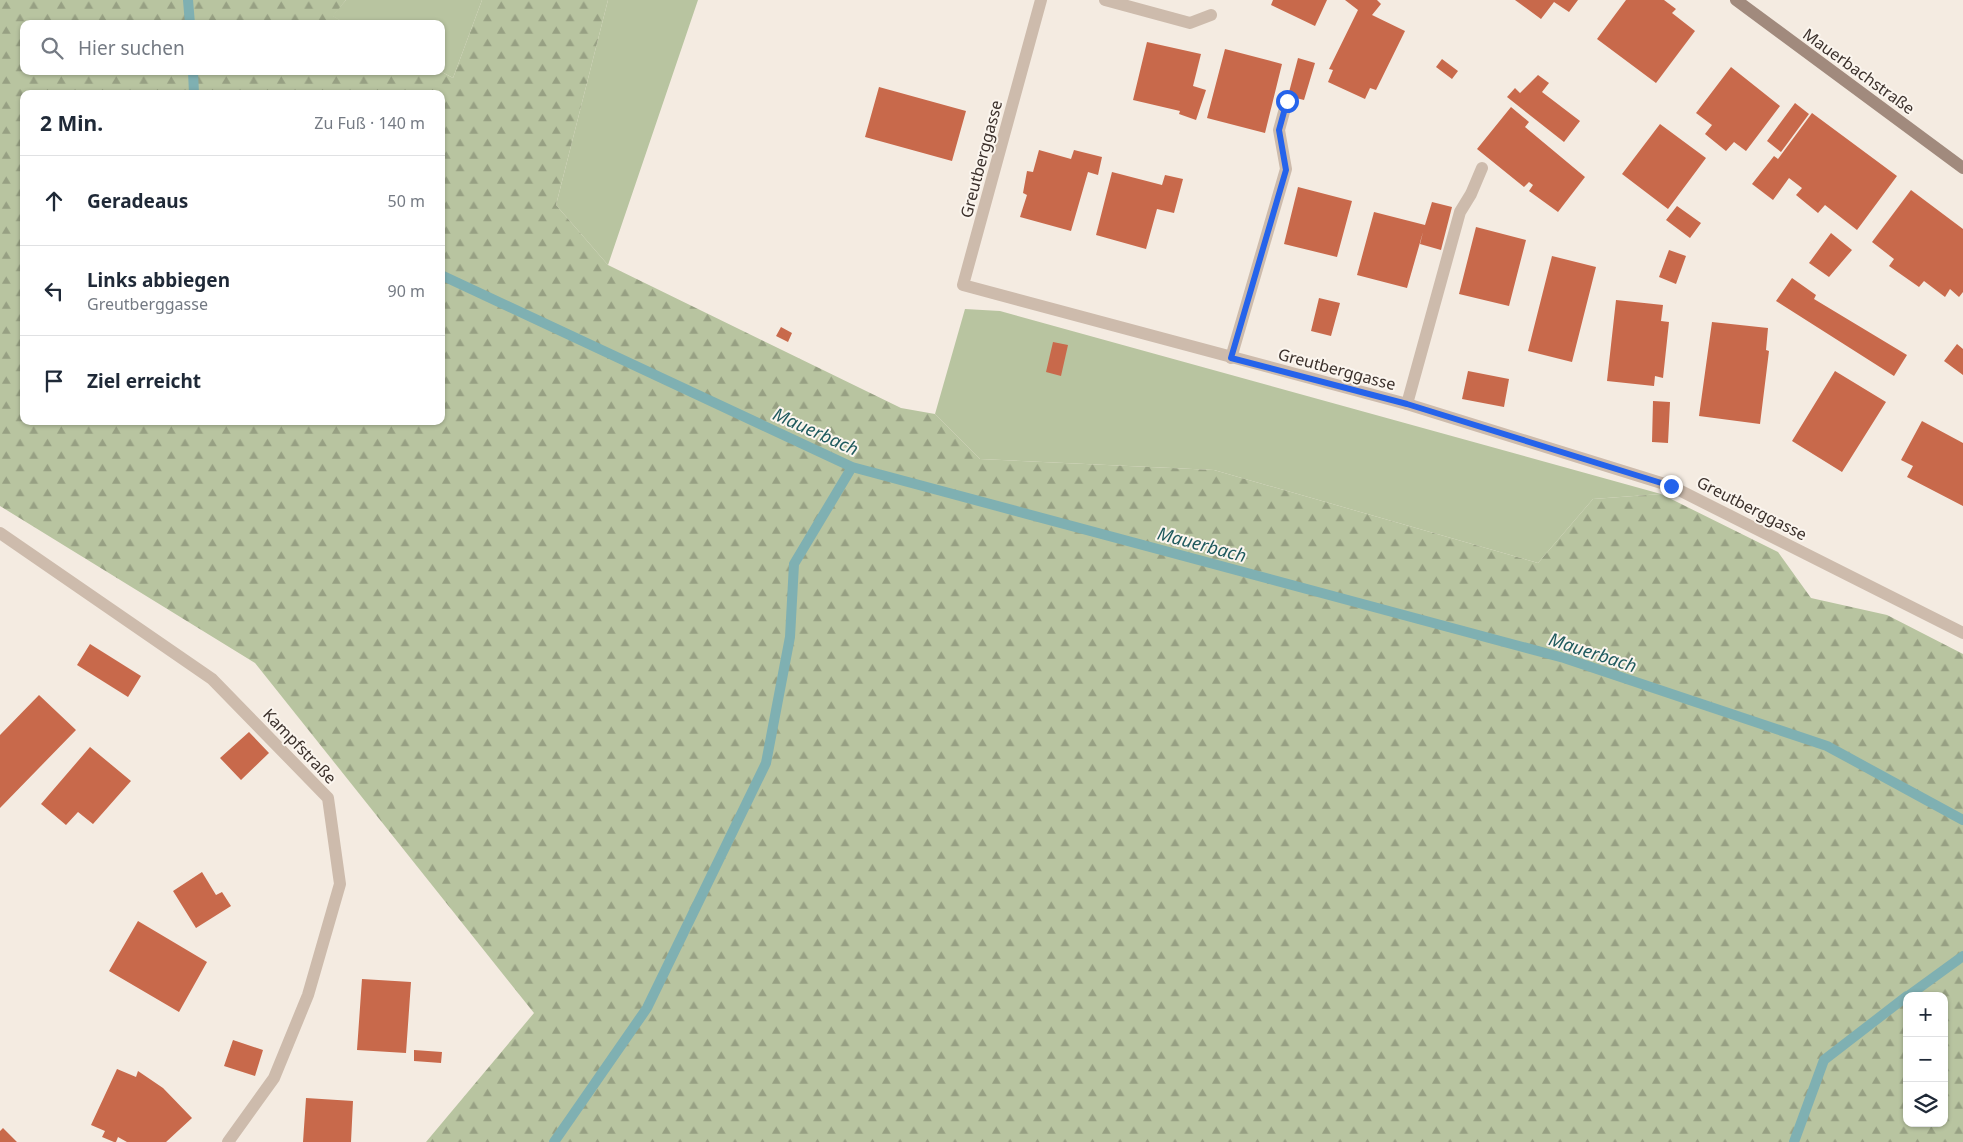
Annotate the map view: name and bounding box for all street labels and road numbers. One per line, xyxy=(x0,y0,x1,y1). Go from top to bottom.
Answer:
street label: Mauerbachstraße xyxy=(1799,23,1919,119)
street label: Greutberggasse xyxy=(955,98,1007,220)
street label: Greutberggasse xyxy=(1276,343,1398,395)
street label: Greutberggasse xyxy=(1693,471,1811,545)
street label: Kampfstraße xyxy=(258,703,342,789)

